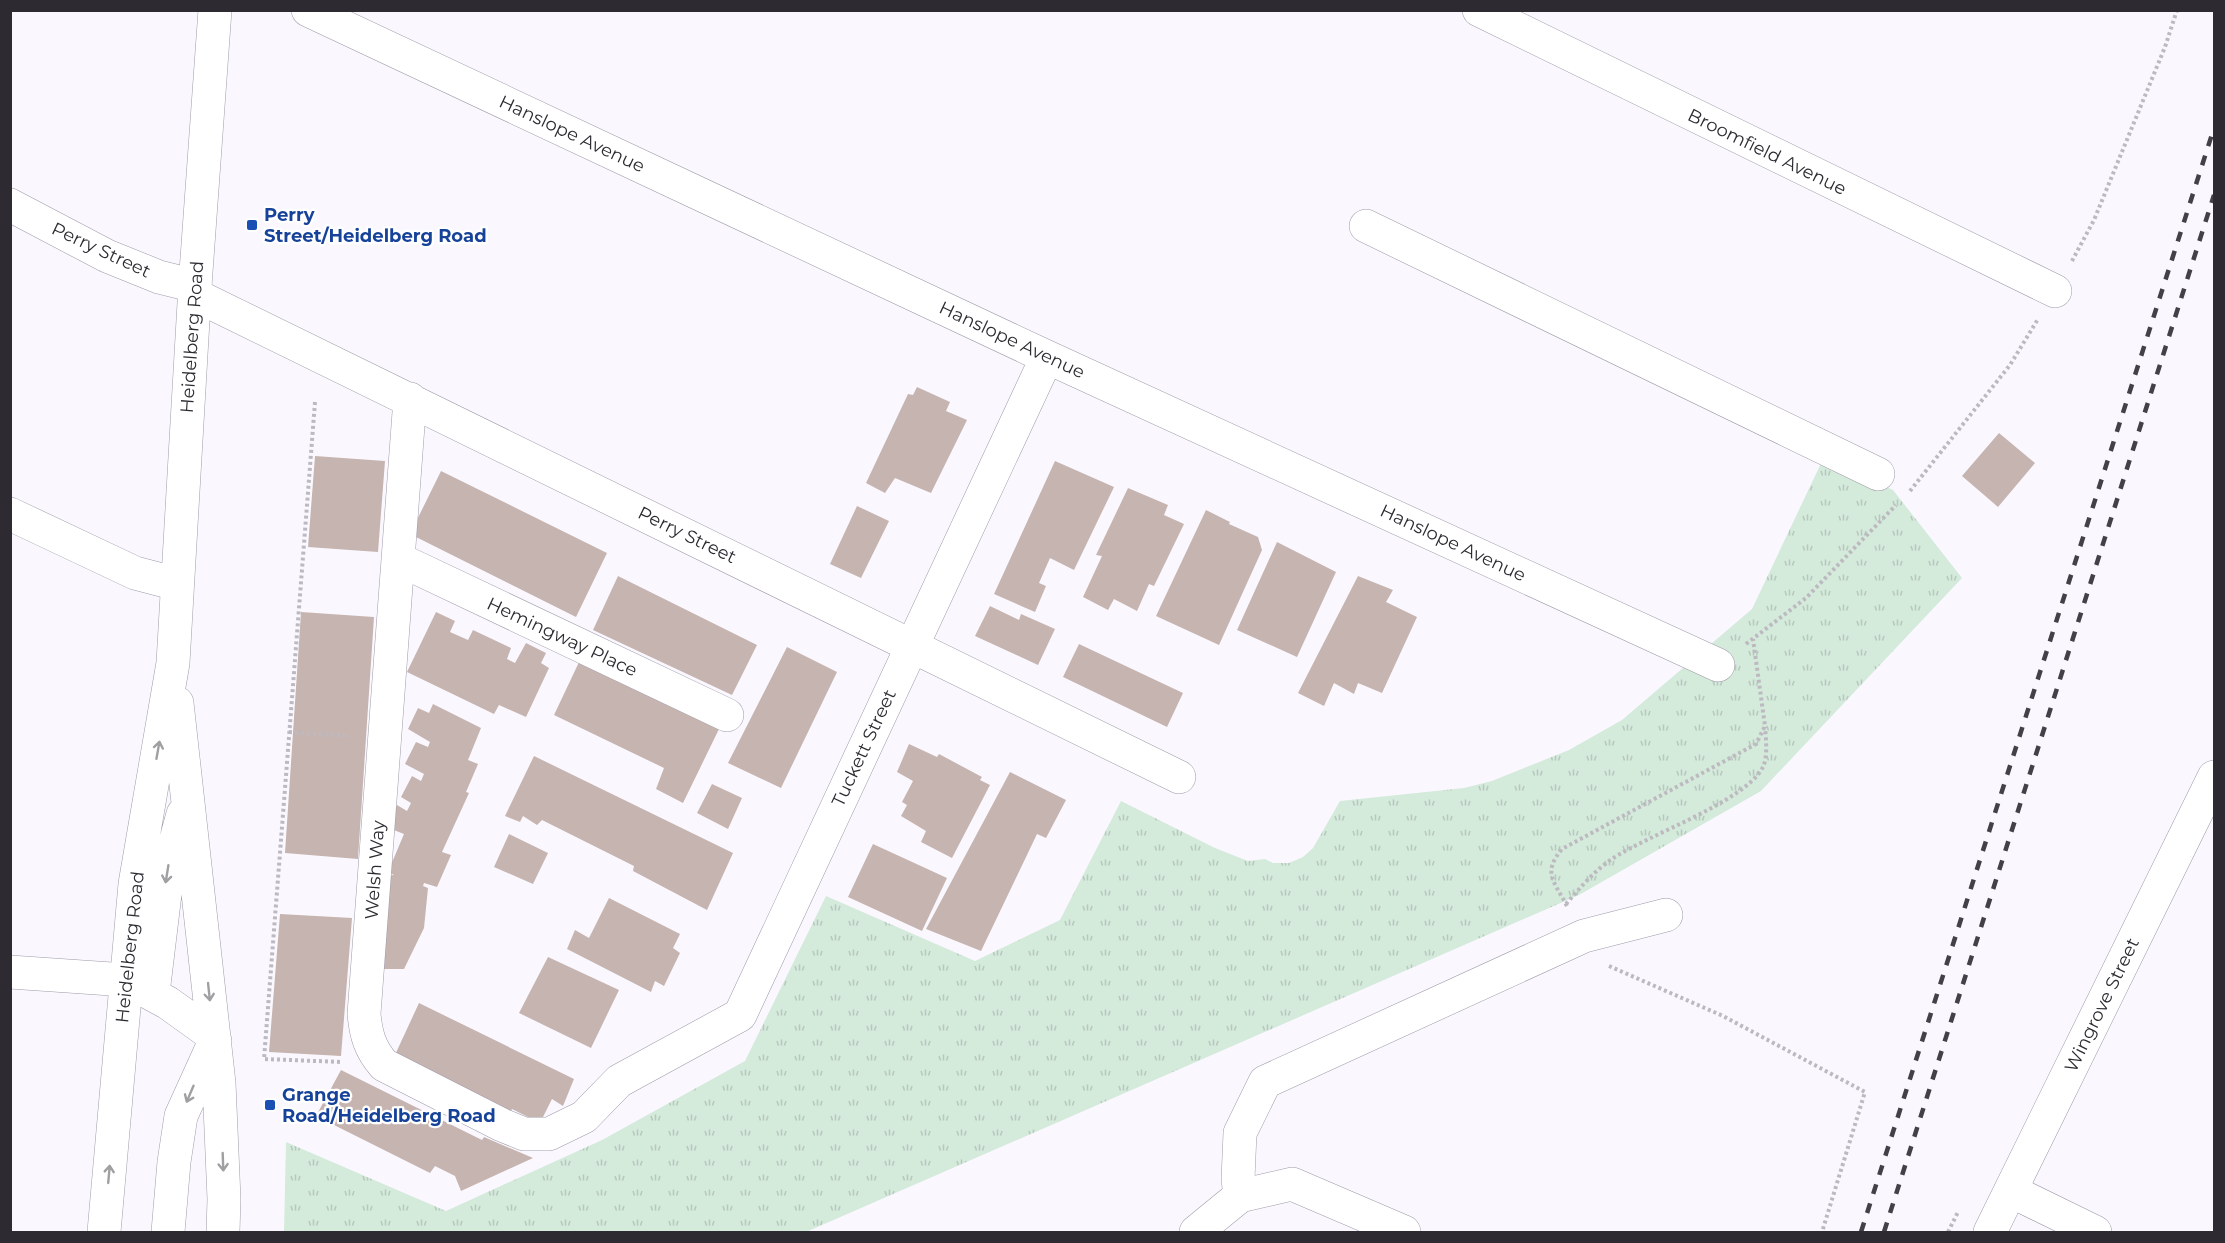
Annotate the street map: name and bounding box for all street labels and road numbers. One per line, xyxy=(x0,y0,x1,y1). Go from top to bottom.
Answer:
street label: Hanslope Avenue xyxy=(496,91,648,177)
street label: Broomfield Avenue xyxy=(1684,104,1850,200)
street label: Perry Street xyxy=(48,217,154,283)
street label: Heidelberg Road xyxy=(176,260,208,414)
street label: Hanslope Avenue xyxy=(936,297,1088,383)
street label: Hanslope Avenue xyxy=(1377,500,1529,586)
street label: Perry Street xyxy=(634,502,740,568)
street label: Hemingway Place xyxy=(483,593,641,682)
street label: Tuckett Street xyxy=(827,686,901,810)
street label: Welsh Way xyxy=(361,819,389,920)
street label: Heidelberg Road xyxy=(111,870,149,1024)
street label: Wingrove Street xyxy=(2060,934,2144,1076)

